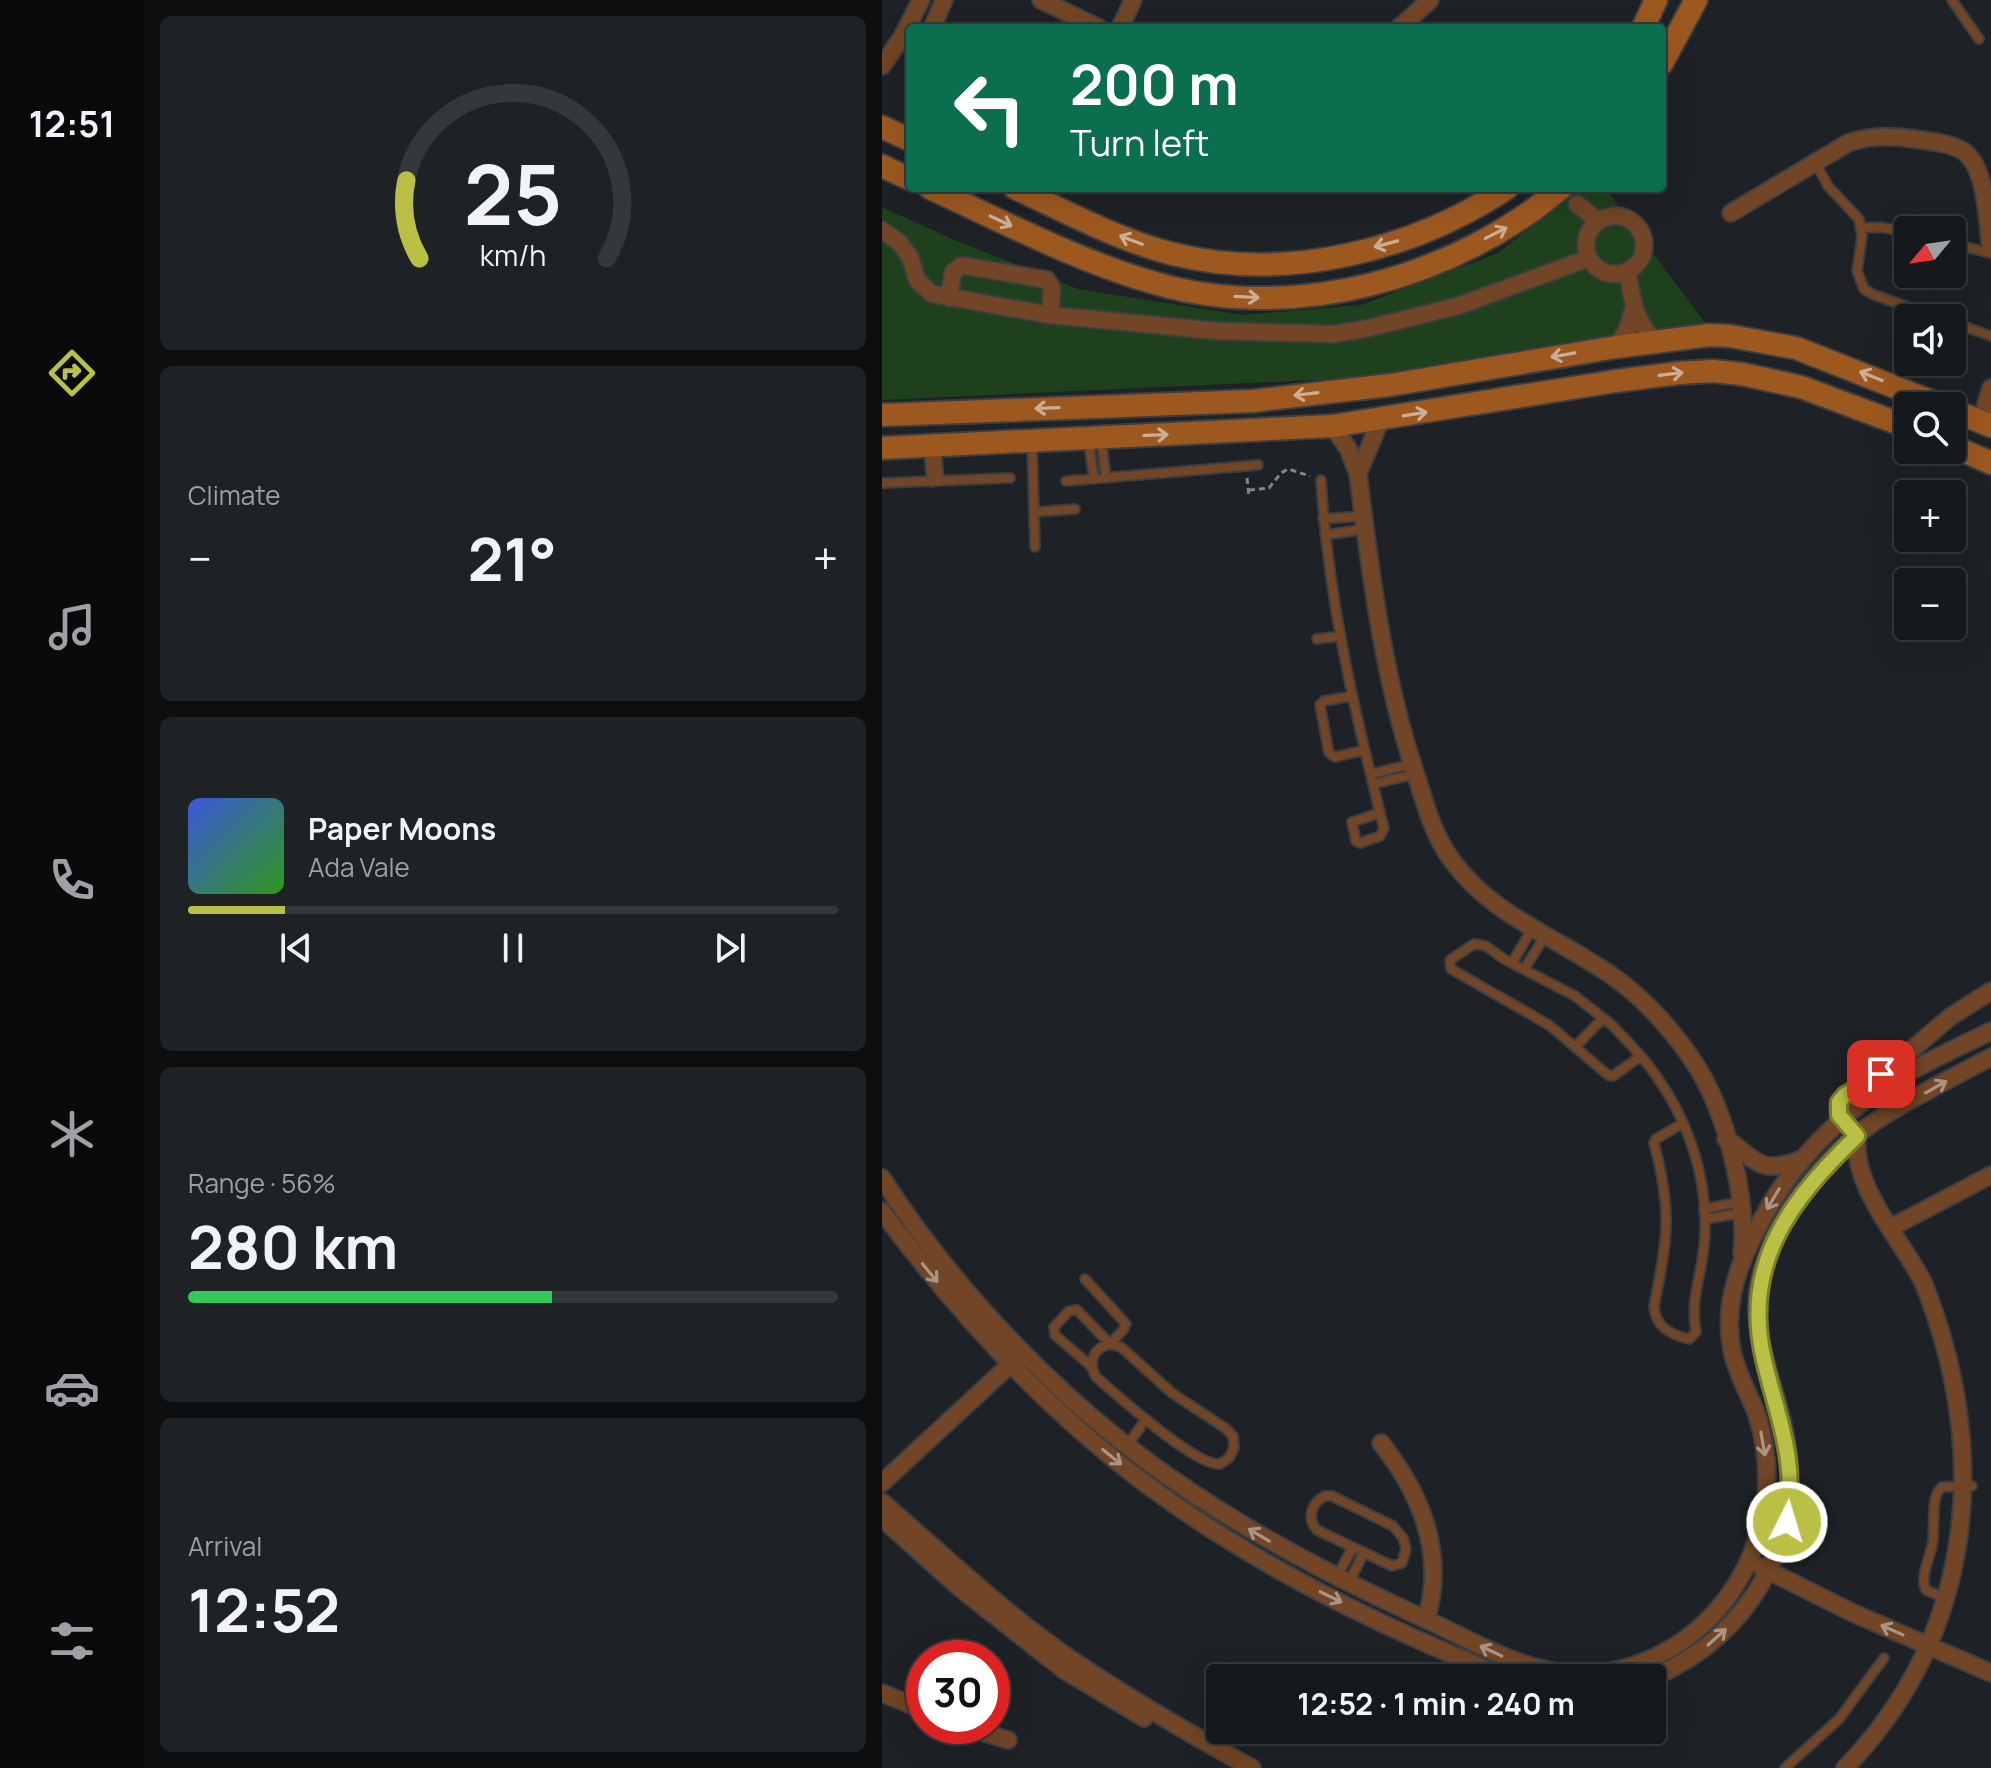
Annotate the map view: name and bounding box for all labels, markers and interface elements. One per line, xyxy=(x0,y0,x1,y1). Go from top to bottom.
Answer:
text: 200 m xyxy=(1070,45,1239,122)
icon: left xyxy=(938,56,1042,160)
text: 12:51 xyxy=(29,99,115,148)
text: Turn left xyxy=(1070,118,1209,167)
text: 25 xyxy=(464,136,562,250)
one-way arrow xyxy=(988,214,1012,229)
north arrow xyxy=(1894,216,1966,288)
map controls xyxy=(1894,216,1966,640)
one-way arrow xyxy=(1483,225,1507,240)
one-way arrow xyxy=(1119,232,1144,246)
text: km/h xyxy=(480,236,546,275)
one-way arrow xyxy=(1374,238,1400,253)
one-way arrow xyxy=(1233,290,1260,305)
button: sound xyxy=(1894,304,1966,376)
icon: directions xyxy=(44,345,100,401)
one-way arrow xyxy=(1551,349,1576,364)
one-way arrow xyxy=(1658,367,1684,382)
one-way arrow xyxy=(1859,368,1884,383)
one-way arrow xyxy=(1293,387,1320,402)
button: search xyxy=(1894,392,1966,464)
one-way arrow xyxy=(1034,401,1061,416)
one-way arrow xyxy=(1401,405,1427,420)
one-way arrow xyxy=(1142,427,1169,442)
text: Climate xyxy=(188,477,280,513)
button: + xyxy=(1894,480,1966,552)
text: 21° xyxy=(468,517,557,599)
text: − xyxy=(188,528,212,588)
text: + xyxy=(813,528,838,588)
button: − xyxy=(1894,568,1966,640)
icon: music xyxy=(44,599,100,655)
text: Paper Moons xyxy=(308,808,496,849)
text: Ada Vale xyxy=(308,849,410,885)
icon: phone xyxy=(44,852,100,908)
icon: previous xyxy=(274,926,318,970)
icon: pause xyxy=(491,926,535,970)
icon: next xyxy=(708,926,752,970)
pin xyxy=(1847,1040,1915,1108)
icon: arrive xyxy=(1859,1052,1903,1096)
one-way arrow xyxy=(1924,1079,1948,1094)
icon: climate xyxy=(44,1106,100,1162)
text: Range · 56% xyxy=(188,1165,336,1201)
one-way arrow xyxy=(1765,1187,1781,1210)
text: 280 km xyxy=(188,1205,398,1287)
one-way arrow xyxy=(921,1262,939,1283)
icon: car xyxy=(44,1360,100,1416)
one-way arrow xyxy=(1757,1430,1772,1456)
one-way arrow xyxy=(1101,1449,1122,1466)
position arrow xyxy=(1745,1480,1829,1564)
one-way arrow xyxy=(1248,1526,1271,1542)
text: Arrival xyxy=(188,1528,262,1564)
text: 12:52 xyxy=(188,1568,340,1650)
one-way arrow xyxy=(1318,1590,1342,1606)
icon: filters xyxy=(44,1613,100,1669)
one-way arrow xyxy=(1880,1622,1904,1637)
one-way arrow xyxy=(1706,1628,1726,1646)
speed limit sign: 30 xyxy=(906,1640,1010,1744)
one-way arrow xyxy=(1479,1642,1504,1657)
text: 12:52 · 1 min · 240 m xyxy=(1297,1683,1575,1724)

